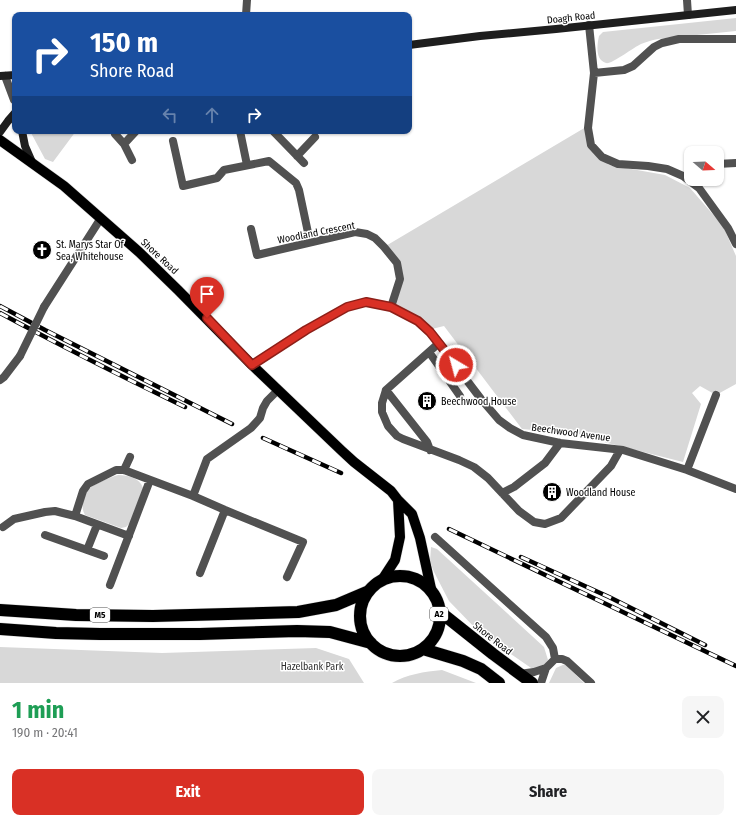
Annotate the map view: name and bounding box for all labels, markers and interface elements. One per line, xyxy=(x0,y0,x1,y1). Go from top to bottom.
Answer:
street label: Doagh Road xyxy=(546,9,596,27)
text: 150 m xyxy=(90,26,158,59)
icon: right xyxy=(24,28,76,80)
text: Shore Road xyxy=(90,60,174,82)
icon: left xyxy=(159,104,181,126)
icon: ahead xyxy=(201,104,223,126)
icon: right xyxy=(243,104,265,126)
north arrow xyxy=(684,146,724,186)
map controls xyxy=(684,146,724,186)
street label: Woodland Crescent xyxy=(276,219,357,246)
street label: Shore Road xyxy=(138,236,180,277)
church icon: St. Marys Star Of Sea, Whitehouse xyxy=(31,239,53,261)
place label: St. Marys Star Of Sea, Whitehouse xyxy=(56,239,124,263)
pin xyxy=(190,277,224,318)
icon: arrive xyxy=(196,283,218,305)
position arrow xyxy=(435,344,477,386)
building icon: Beechwood House xyxy=(416,390,438,412)
place label: Beechwood House xyxy=(441,396,516,408)
street label: Beechwood Avenue xyxy=(531,422,611,444)
building icon: Woodland House xyxy=(541,481,563,503)
place label: Woodland House xyxy=(566,487,636,499)
road number: A2 xyxy=(430,607,448,621)
road number: M5 xyxy=(90,608,110,622)
street label: Shore Road xyxy=(470,620,514,658)
park label: Hazelbank Park xyxy=(281,661,344,673)
text: 1 min xyxy=(12,696,64,724)
button: close xyxy=(682,696,724,738)
text: 190 m · 20:41 xyxy=(12,725,78,740)
button: Exit xyxy=(12,769,364,815)
button: Share xyxy=(372,769,724,815)

